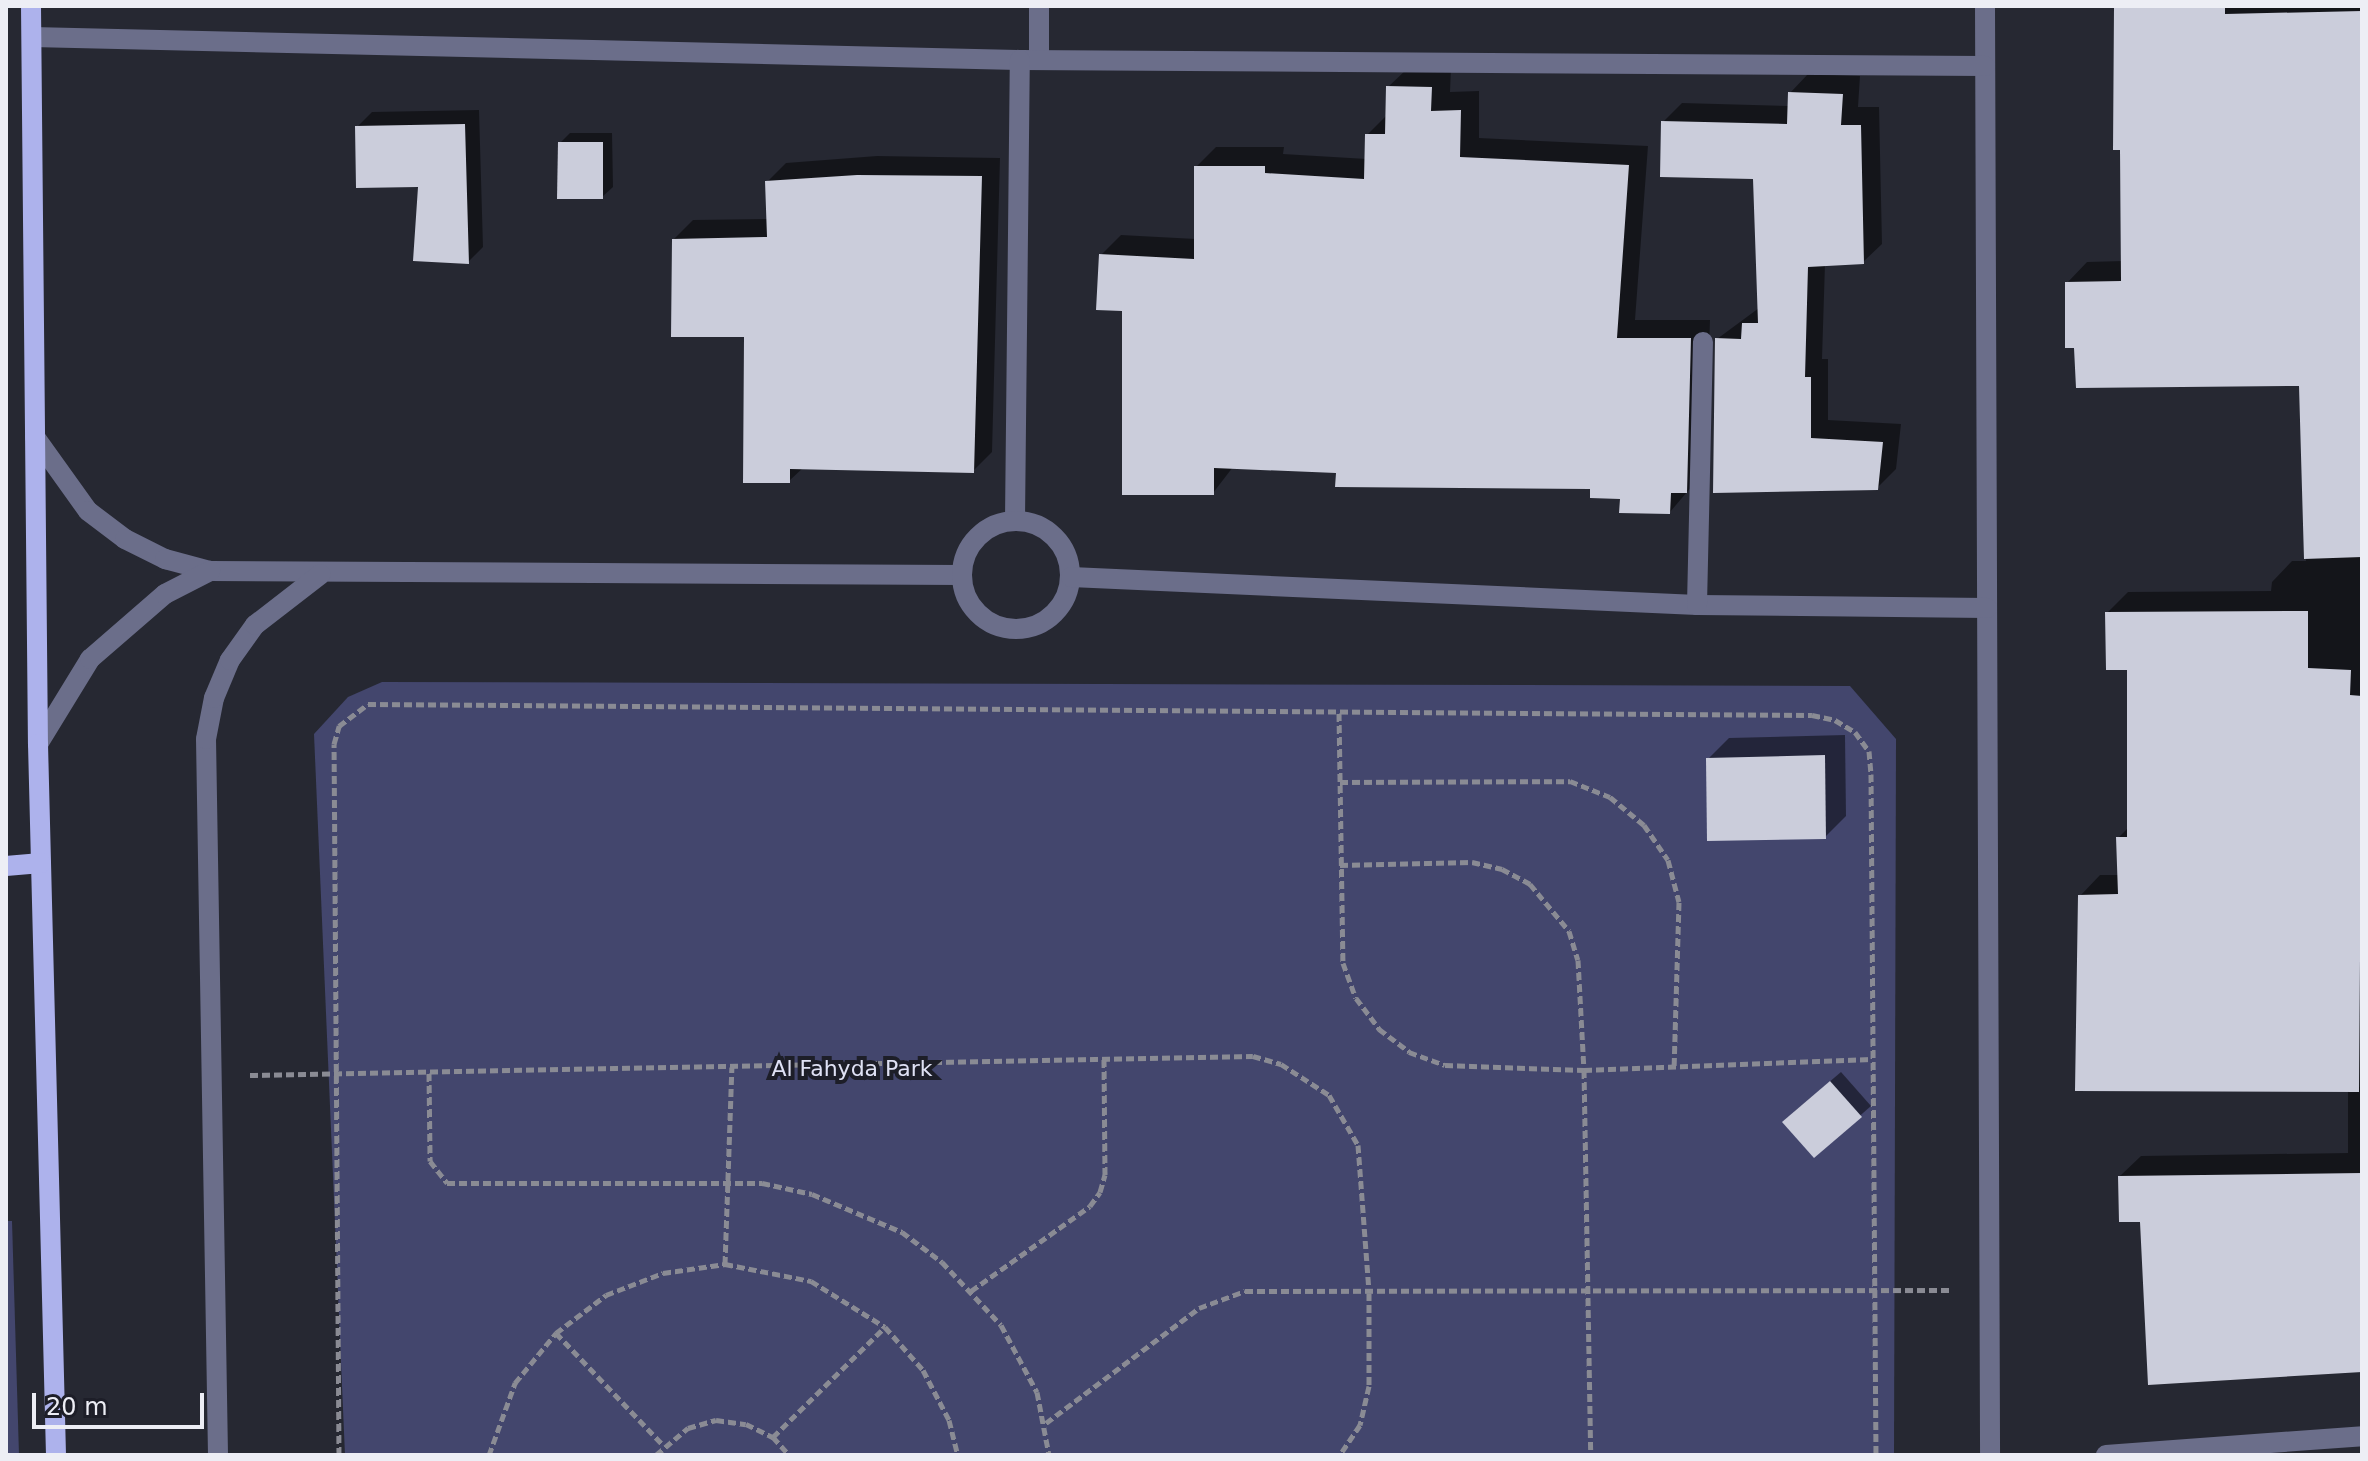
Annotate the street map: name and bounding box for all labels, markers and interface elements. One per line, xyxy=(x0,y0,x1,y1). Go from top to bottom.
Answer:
park label: Al Fahyda Park xyxy=(771,1056,933,1082)
scale bar xyxy=(36,1377,208,1427)
text: 20 m xyxy=(46,1393,108,1421)

